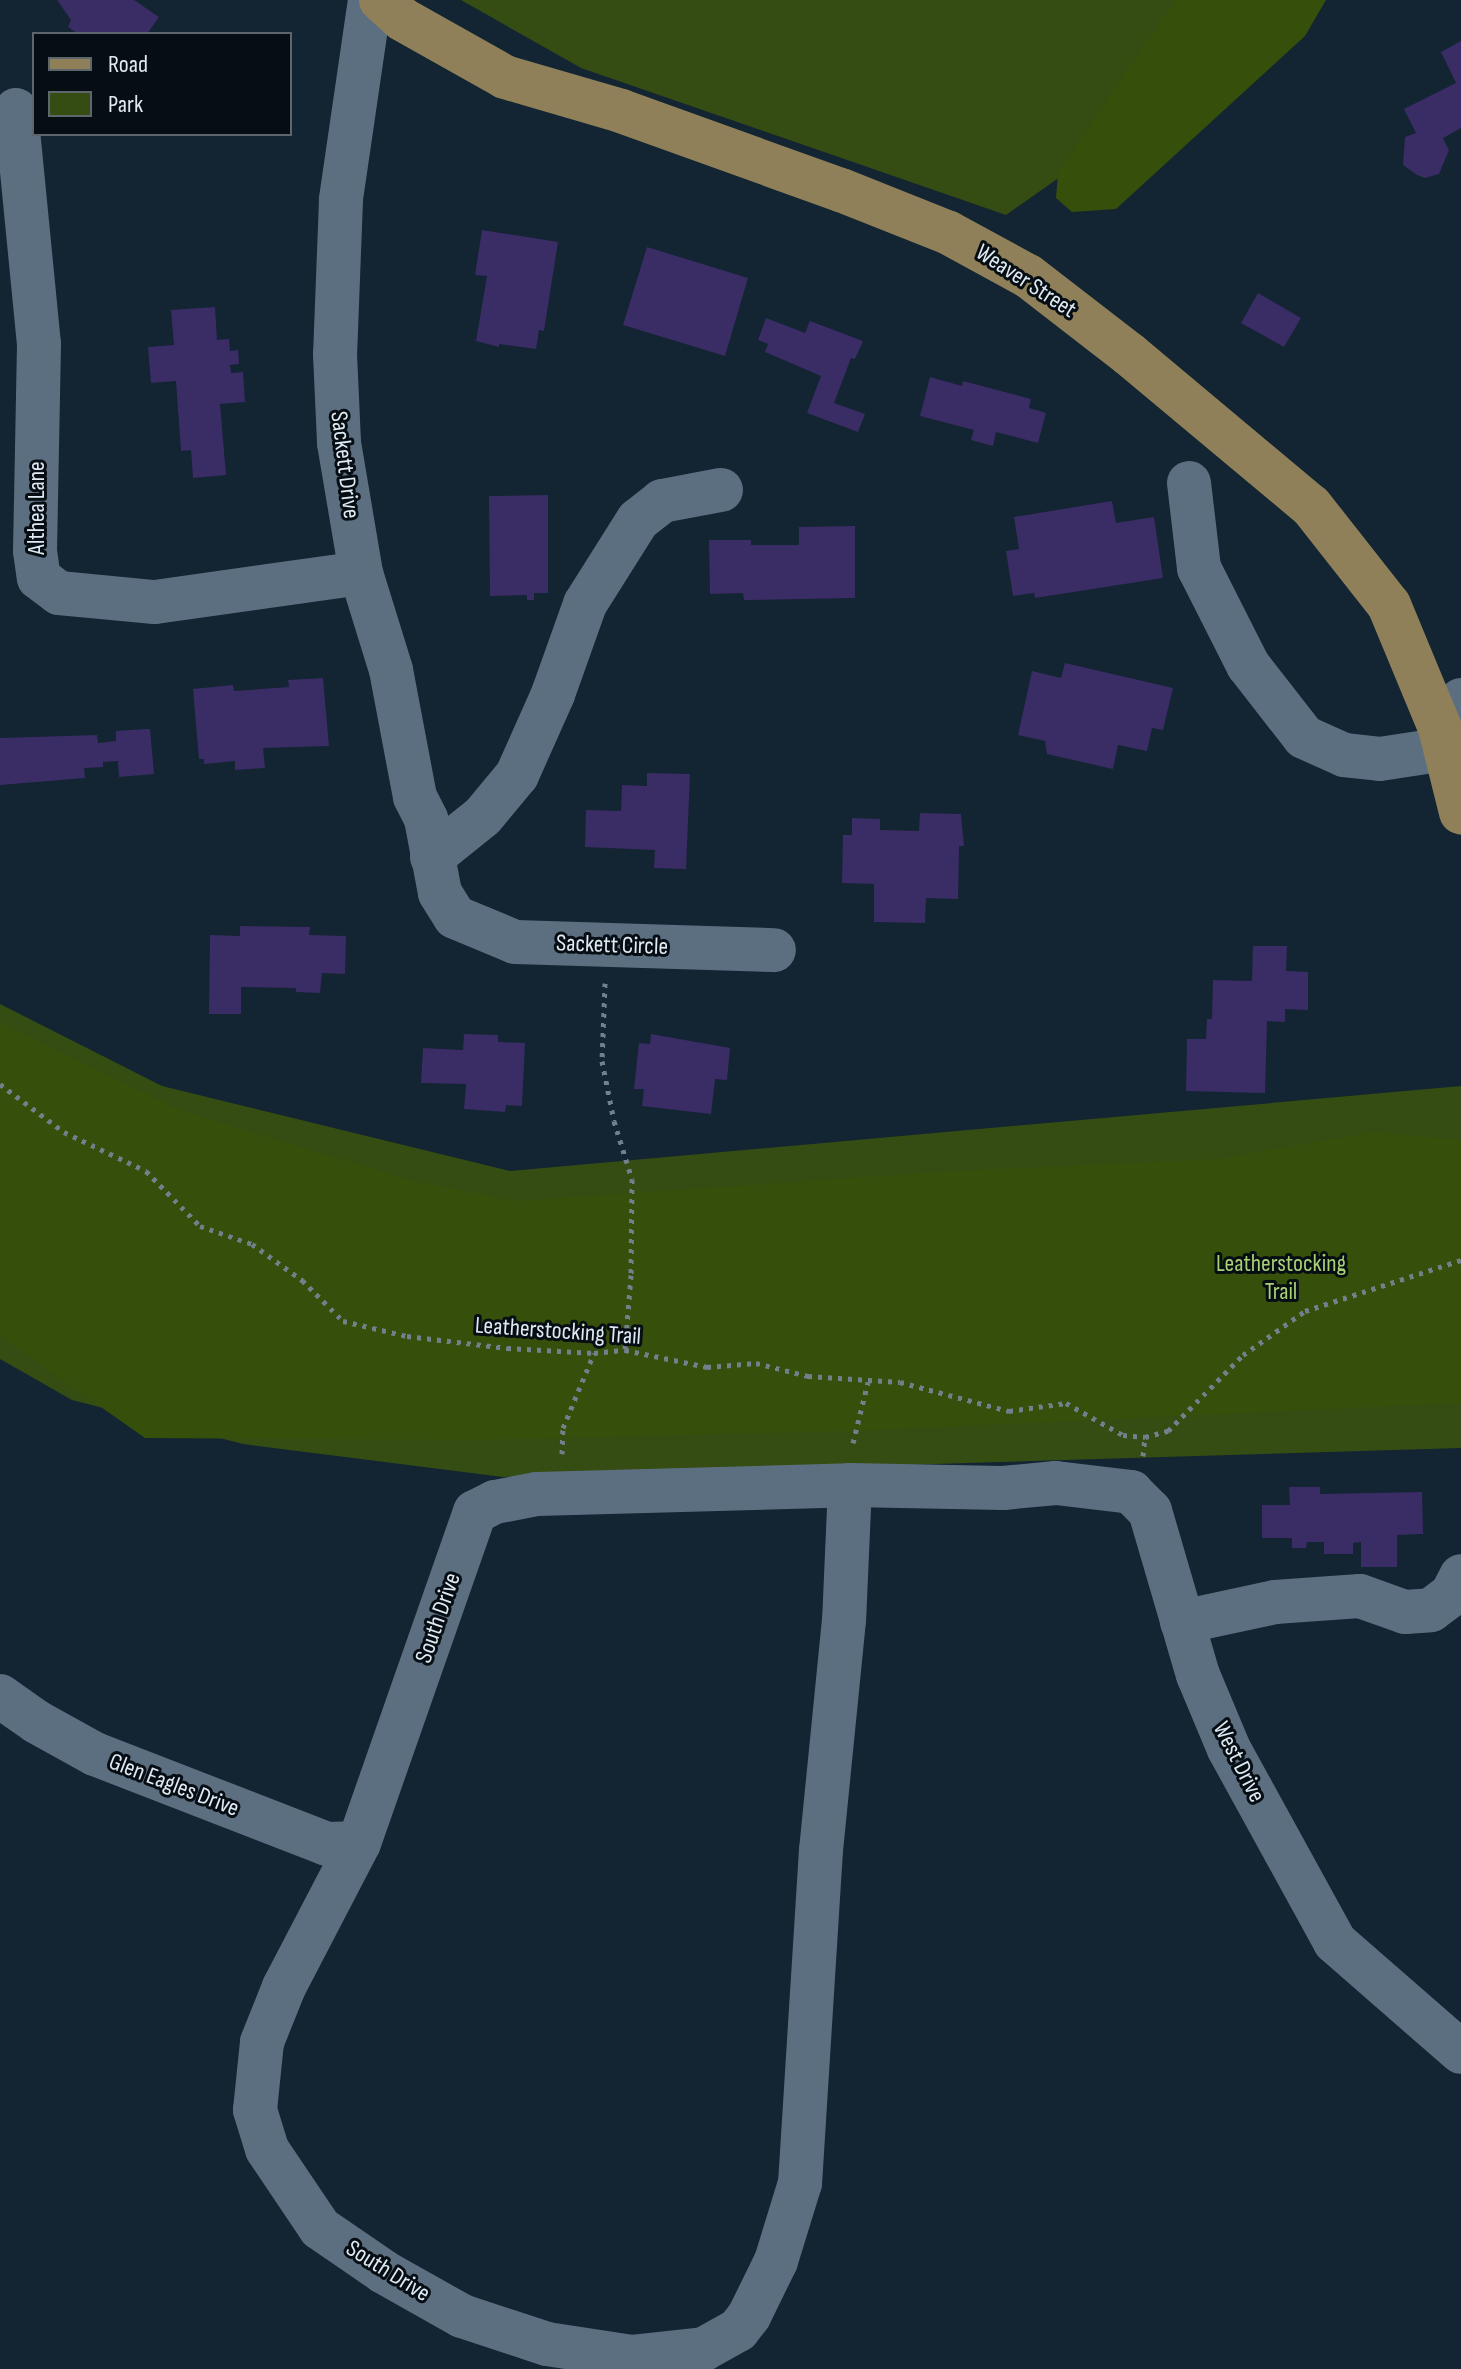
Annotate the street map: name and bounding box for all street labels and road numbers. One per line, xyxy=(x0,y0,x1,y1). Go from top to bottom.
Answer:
street label: Weaver Street xyxy=(970,238,1082,324)
street label: Sackett Drive xyxy=(324,410,366,520)
street label: Althea Lane xyxy=(23,461,51,555)
street label: Sackett Circle xyxy=(555,929,669,961)
street label: Leatherstocking Trail xyxy=(474,1311,642,1351)
street label: South Drive xyxy=(409,1569,467,1667)
street label: West Drive xyxy=(1207,1717,1271,1807)
street label: Glen Eagles Drive xyxy=(105,1747,243,1823)
street label: South Drive xyxy=(341,2234,435,2308)

